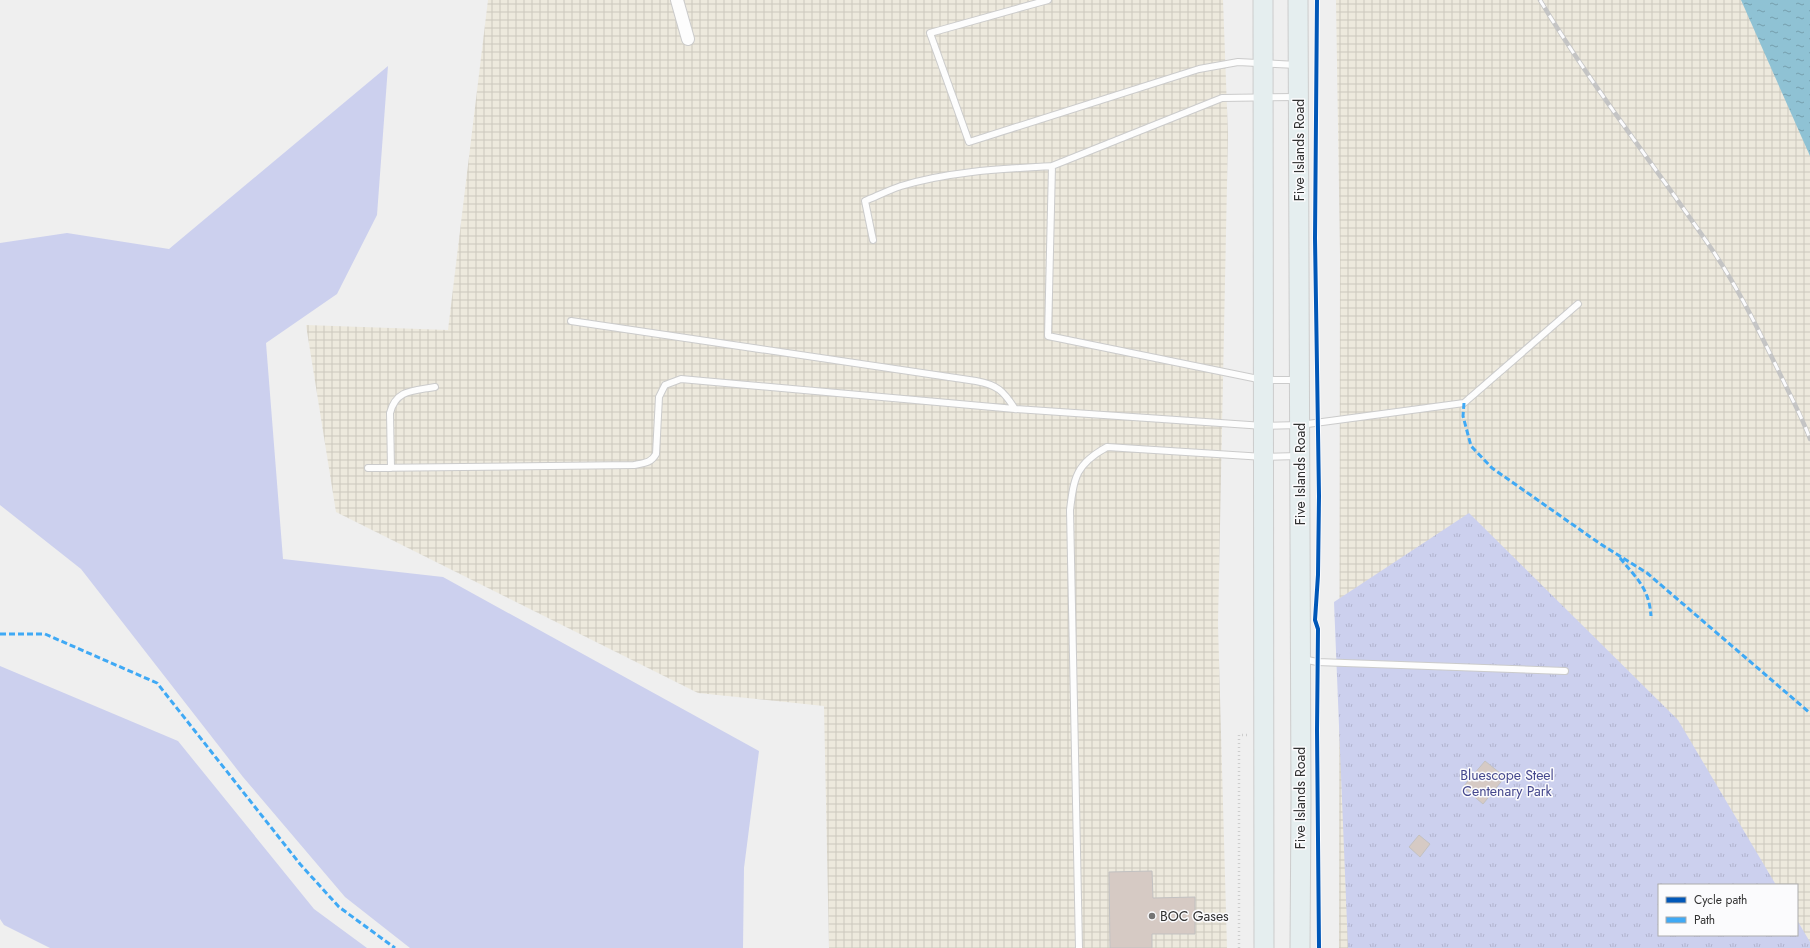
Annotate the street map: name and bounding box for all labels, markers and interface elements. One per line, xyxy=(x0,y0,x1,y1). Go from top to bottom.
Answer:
street label: Five Islands Road xyxy=(1289,99,1309,201)
street label: Five Islands Road xyxy=(1290,423,1310,525)
street label: Five Islands Road xyxy=(1290,747,1310,849)
park label: Bluescope Steel Centenary Park xyxy=(1460,765,1554,801)
legend xyxy=(1658,884,1798,936)
text: Cycle path xyxy=(1694,891,1747,909)
place label: BOC Gases xyxy=(1160,906,1229,926)
marker: BOC Gases xyxy=(1147,911,1157,921)
text: Path xyxy=(1694,911,1715,929)

